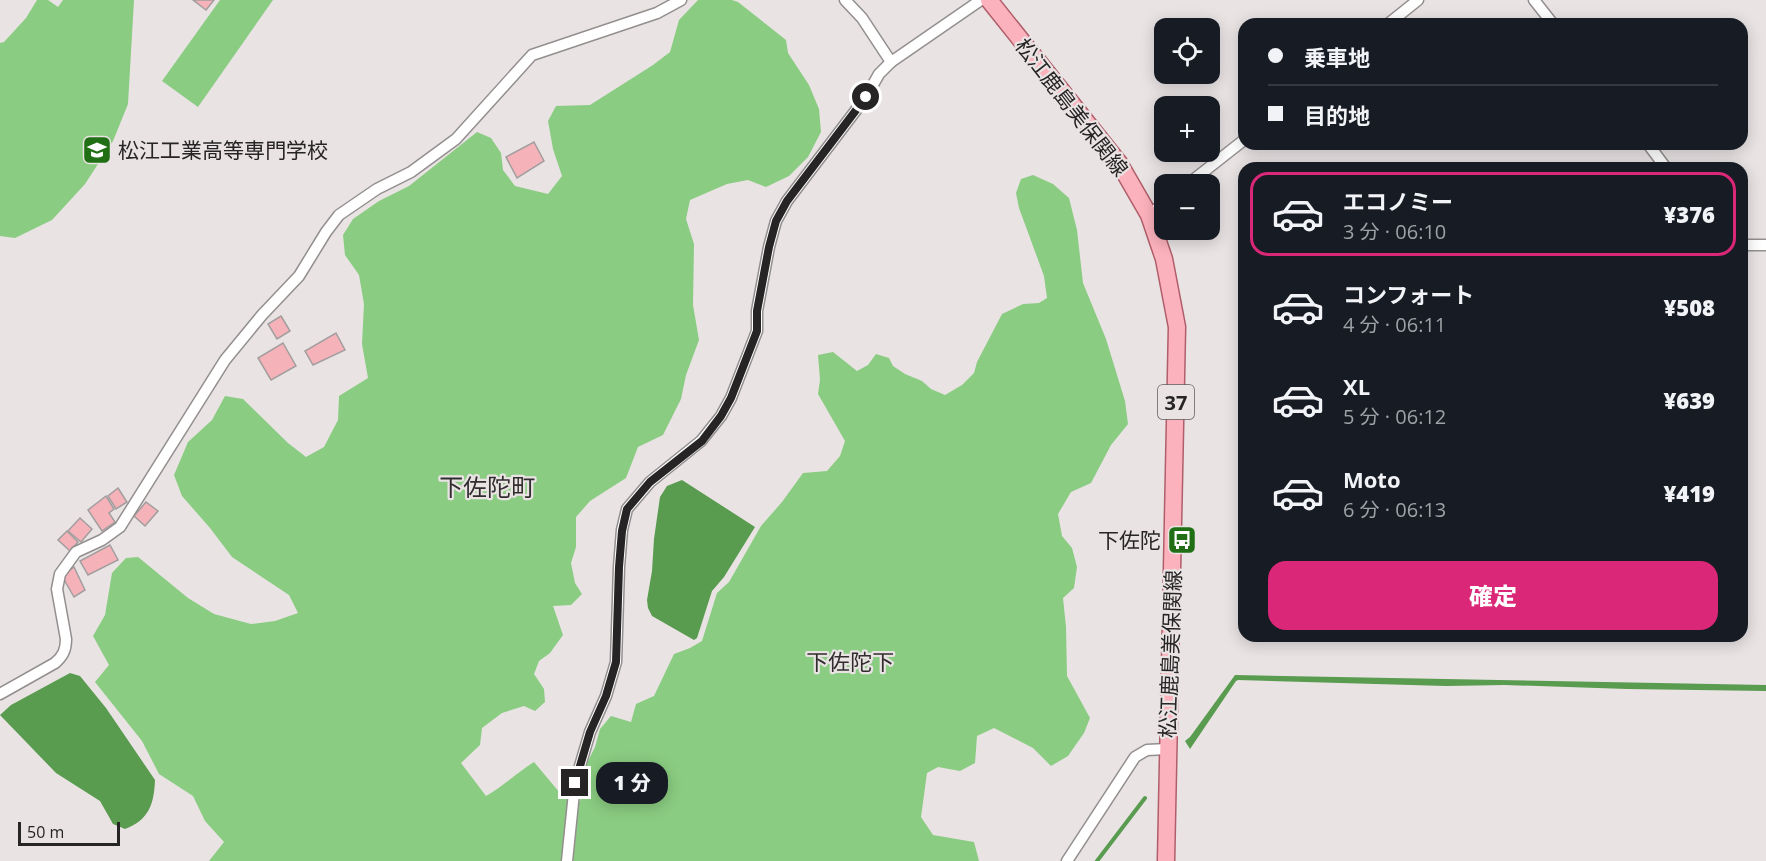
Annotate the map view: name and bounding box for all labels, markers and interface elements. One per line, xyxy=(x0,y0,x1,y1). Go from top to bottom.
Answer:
map controls xyxy=(1154,18,1220,240)
button: locate xyxy=(1154,18,1220,84)
street label: 松江鹿島美保関線 xyxy=(1009,32,1135,182)
text: 乗車地 xyxy=(1304,42,1370,72)
route start xyxy=(852,83,879,110)
button: + xyxy=(1154,96,1220,162)
text: 目的地 xyxy=(1304,100,1370,130)
school or university icon: 松江工業高等専門学校 xyxy=(81,134,113,166)
place label: 松江工業高等専門学校 xyxy=(118,136,328,164)
button: − xyxy=(1154,174,1220,240)
text: エコノミー xyxy=(1343,186,1453,216)
icon: car xyxy=(1271,187,1325,241)
text: ¥376 xyxy=(1663,199,1715,229)
text: 3 分 · 06:10 xyxy=(1343,218,1446,245)
text: コンフォート xyxy=(1343,279,1474,309)
icon: car xyxy=(1271,280,1325,334)
text: ¥508 xyxy=(1663,292,1715,322)
text: 4 分 · 06:11 xyxy=(1343,311,1446,338)
text: XL xyxy=(1343,371,1370,401)
icon: car xyxy=(1271,373,1325,427)
road number: 37 xyxy=(1158,385,1194,419)
text: ¥639 xyxy=(1663,385,1715,415)
text: 5 分 · 06:12 xyxy=(1343,403,1446,430)
text: Moto xyxy=(1343,464,1401,494)
icon: car xyxy=(1271,466,1325,520)
district label: 下佐陀町 xyxy=(439,470,535,503)
text: ¥419 xyxy=(1663,478,1715,508)
text: 6 分 · 06:13 xyxy=(1343,496,1446,523)
bus stop icon: 下佐陀 xyxy=(1166,524,1198,556)
place label: 下佐陀 xyxy=(1098,526,1161,554)
button: 確定 xyxy=(1268,561,1718,630)
street label: 松江鹿島美保関線 xyxy=(1153,570,1187,738)
district label: 下佐陀下 xyxy=(806,646,894,676)
callout: 1 分 xyxy=(596,762,668,804)
route end xyxy=(561,769,588,796)
text: 1 分 xyxy=(614,769,650,796)
scale bar xyxy=(18,819,120,846)
text: 50 m xyxy=(27,821,64,843)

